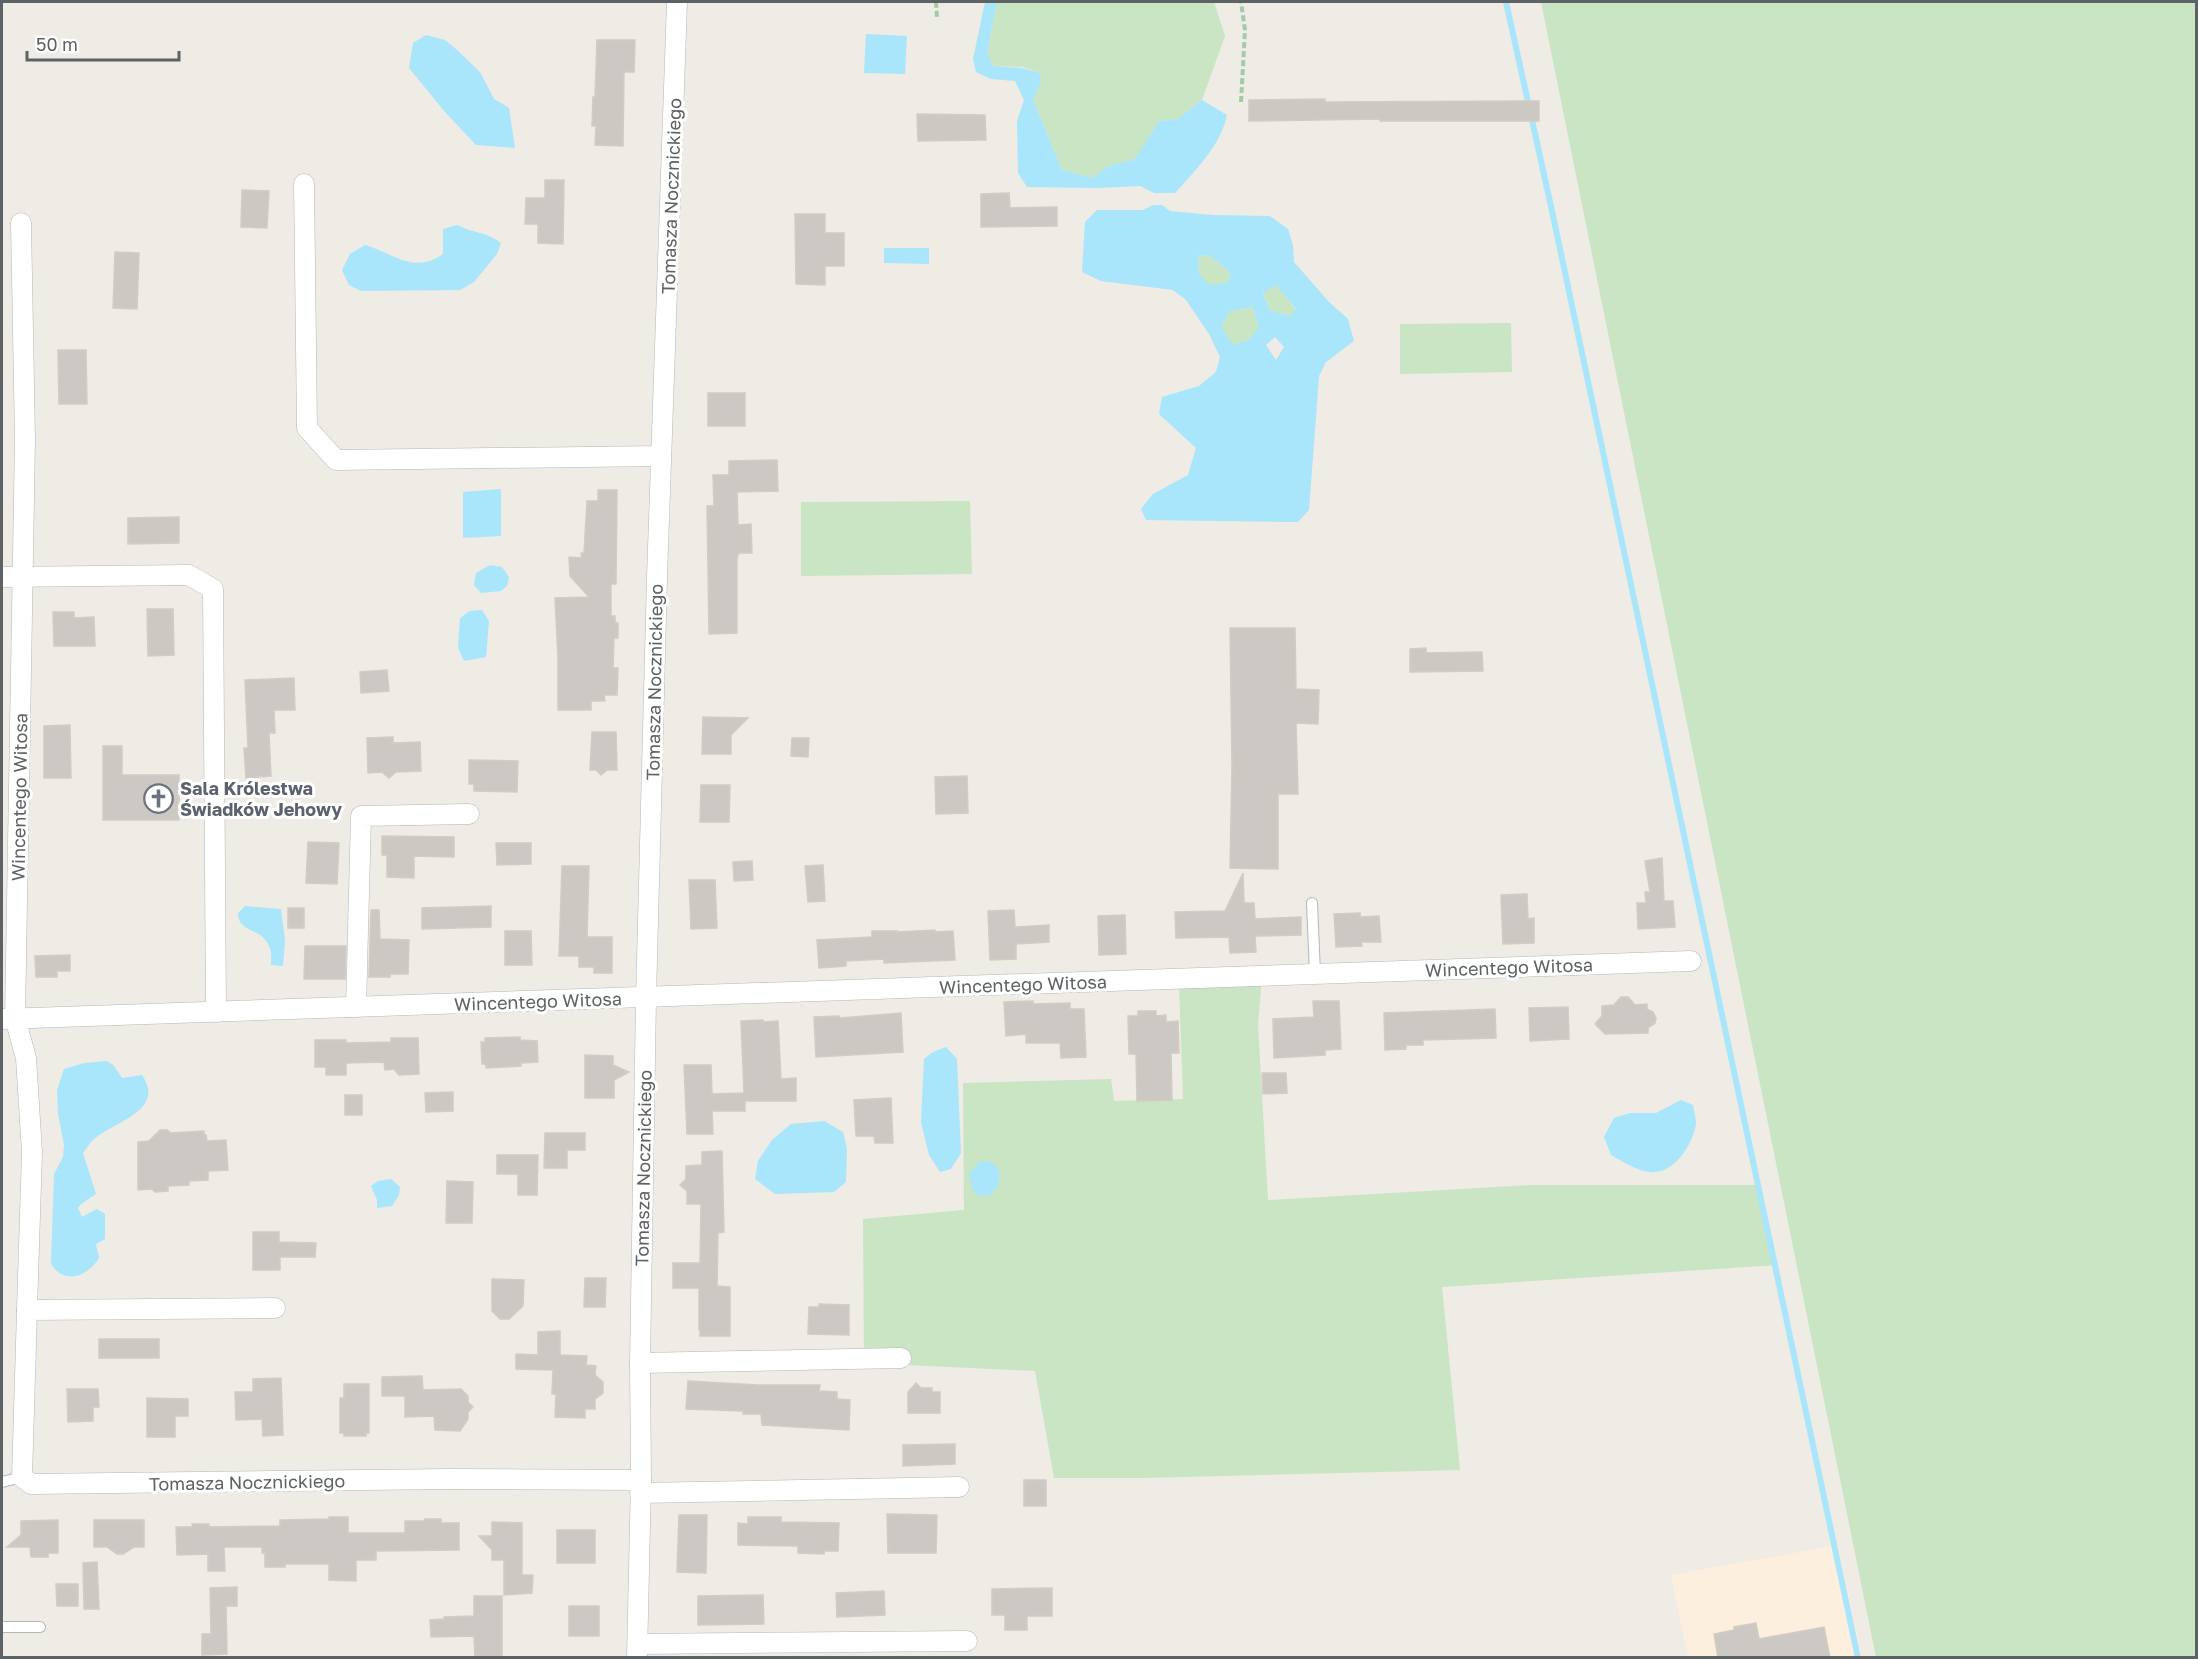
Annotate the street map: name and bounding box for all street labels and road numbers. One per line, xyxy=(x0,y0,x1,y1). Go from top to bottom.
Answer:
street label: Tomasza Nocznickiego xyxy=(657,98,685,294)
street label: Tomasza Nocznickiego xyxy=(641,584,667,780)
street label: Wincentego Witosa xyxy=(7,713,31,881)
street label: Wincentego Witosa xyxy=(1425,953,1593,981)
street label: Wincentego Witosa xyxy=(939,970,1107,998)
street label: Wincentego Witosa xyxy=(454,987,622,1015)
street label: Tomasza Nocznickiego xyxy=(630,1070,656,1266)
street label: Tomasza Nocznickiego xyxy=(149,1469,345,1495)

